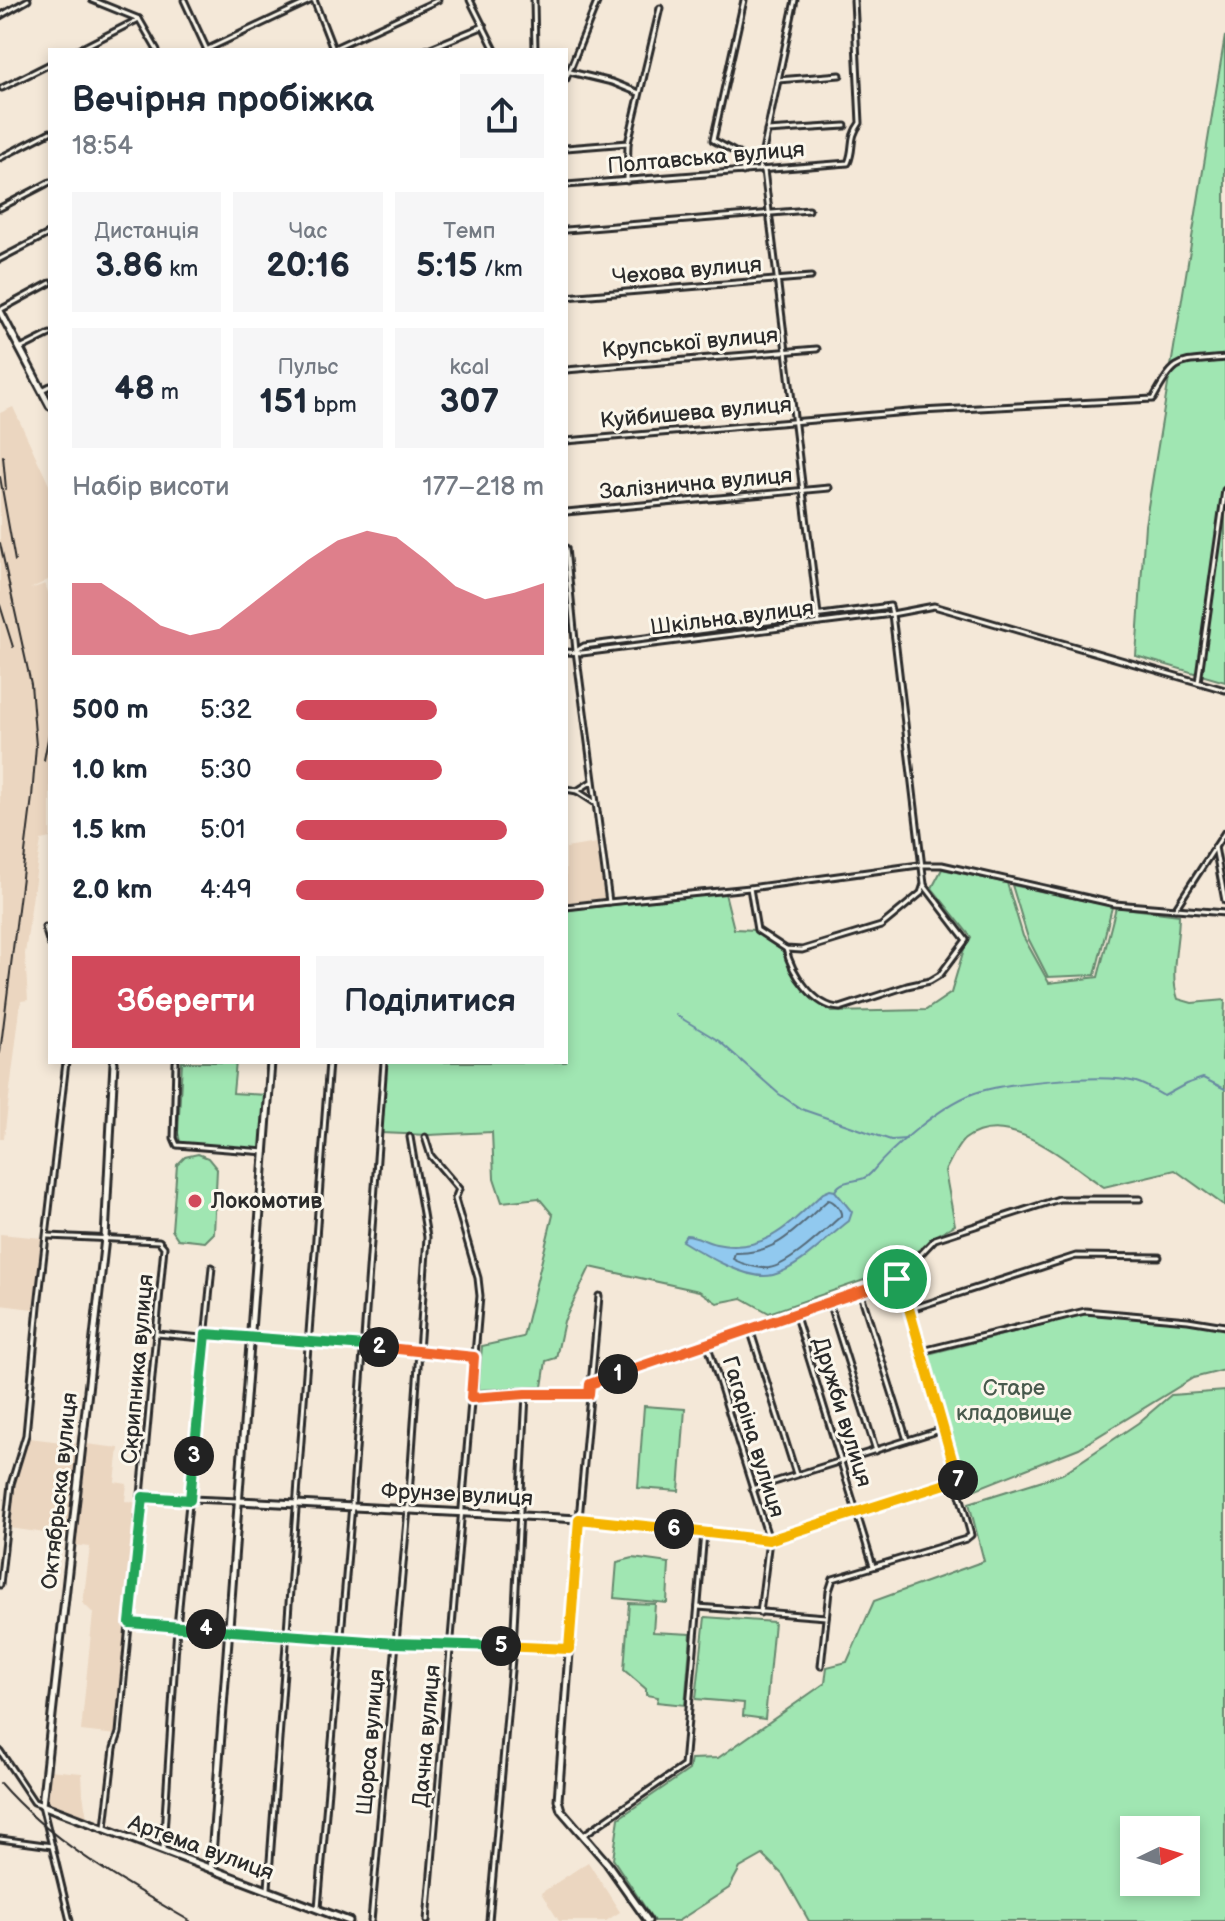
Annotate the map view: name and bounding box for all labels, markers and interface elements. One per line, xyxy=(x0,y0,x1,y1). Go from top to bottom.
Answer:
button: share xyxy=(460,74,544,158)
text: Вечірня пробіжка xyxy=(72,79,374,122)
text: 18:54 xyxy=(72,131,133,162)
street label: Полтавська вулиця xyxy=(606,136,806,180)
text: Дистанція xyxy=(94,218,199,245)
text: Час xyxy=(289,218,327,245)
text: Темп xyxy=(443,218,495,245)
text: 3.86 xyxy=(95,245,163,286)
text: 20:16 xyxy=(266,245,350,286)
text: 5:15 xyxy=(416,245,478,286)
street label: Чехова вулиця xyxy=(611,251,763,291)
text: km xyxy=(163,256,198,283)
text: /km xyxy=(478,256,523,283)
street label: Крупської вулиця xyxy=(601,322,779,364)
text: Пульс xyxy=(278,354,338,381)
text: kcal xyxy=(450,354,489,381)
text: 48 xyxy=(114,368,155,409)
text: m xyxy=(155,379,179,406)
text: 151 xyxy=(259,381,307,422)
text: 307 xyxy=(439,381,499,422)
street label: Куйбишева вулиця xyxy=(599,391,793,435)
text: bpm xyxy=(307,392,357,419)
street label: Залізнична вулиця xyxy=(598,462,794,506)
text: Набір висоти xyxy=(72,472,230,503)
text: 177–218 m xyxy=(423,472,544,503)
street label: Шкільна вулиця xyxy=(649,595,815,641)
text: 500 m xyxy=(72,695,149,726)
text: 5:32 xyxy=(200,695,251,726)
text: 1.0 km xyxy=(72,755,148,786)
text: 5:30 xyxy=(200,755,251,786)
text: 1.5 km xyxy=(72,815,147,846)
text: 5:01 xyxy=(200,815,246,846)
text: 2.0 km xyxy=(72,875,152,906)
text: 4:49 xyxy=(200,875,252,906)
button: Зберегти xyxy=(72,956,300,1048)
button: Поділитися xyxy=(316,956,544,1048)
place label: Локомотив xyxy=(210,1188,322,1215)
marker: Локомотив xyxy=(186,1192,204,1210)
pin xyxy=(863,1245,931,1313)
icon: arrive xyxy=(875,1257,919,1301)
street label: Скрипника вулиця xyxy=(116,1273,160,1465)
pin: 2 xyxy=(359,1327,399,1367)
text: 2 xyxy=(372,1333,386,1360)
street label: Дружби вулиця xyxy=(806,1334,878,1490)
street label: Гагаріна вулиця xyxy=(716,1353,790,1521)
pin: 1 xyxy=(598,1354,638,1394)
text: 1 xyxy=(613,1360,623,1387)
park label: Старе кладовище xyxy=(956,1375,1072,1427)
street label: Октябрьска вулиця xyxy=(36,1391,84,1591)
pin: 3 xyxy=(174,1436,214,1476)
text: 3 xyxy=(188,1442,200,1469)
pin: 7 xyxy=(938,1460,978,1500)
text: 7 xyxy=(952,1466,964,1493)
street label: Фрунзе вулиця xyxy=(380,1478,534,1512)
pin: 6 xyxy=(654,1509,694,1549)
text: 6 xyxy=(667,1515,681,1542)
pin: 4 xyxy=(186,1609,226,1649)
text: 4 xyxy=(200,1615,212,1642)
pin: 5 xyxy=(481,1626,521,1666)
text: 5 xyxy=(495,1632,507,1659)
street label: Дачна вулиця xyxy=(407,1664,447,1808)
street label: Щорса вулиця xyxy=(351,1668,391,1816)
street label: Артема вулиця xyxy=(124,1809,277,1887)
north arrow xyxy=(1120,1816,1200,1896)
map controls xyxy=(1120,1816,1200,1896)

